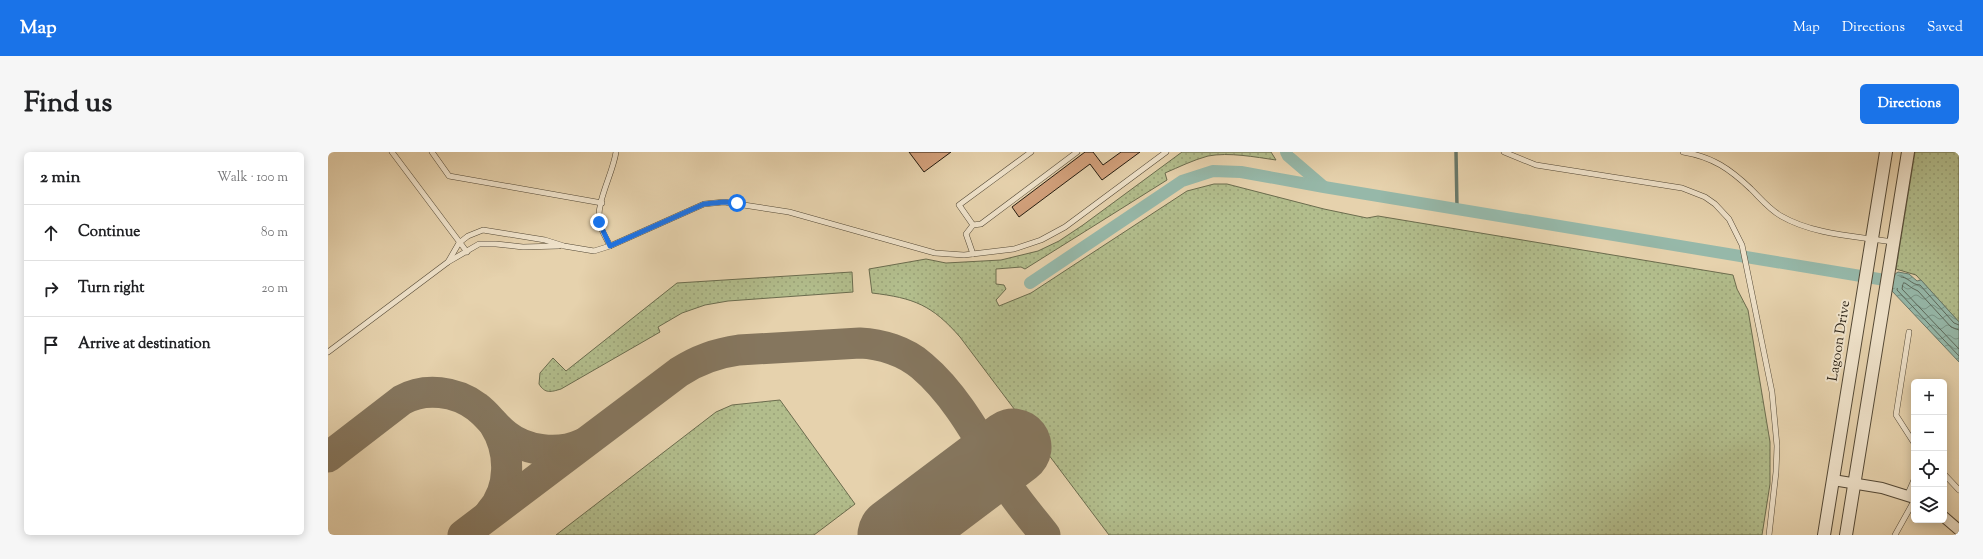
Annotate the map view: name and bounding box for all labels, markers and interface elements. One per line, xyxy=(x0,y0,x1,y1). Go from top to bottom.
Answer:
text: Map xyxy=(20,15,57,42)
text: Map xyxy=(1793,18,1820,38)
text: Directions xyxy=(1842,18,1905,38)
text: Saved xyxy=(1927,18,1963,38)
text: Find us xyxy=(24,84,112,124)
button: Directions xyxy=(1860,84,1959,124)
text: 2 min xyxy=(40,166,81,190)
text: Walk · 100 m xyxy=(217,169,288,187)
route start xyxy=(728,194,746,212)
route end xyxy=(590,213,608,231)
icon: ahead xyxy=(40,222,62,244)
text: Continue xyxy=(78,222,140,243)
text: 80 m xyxy=(261,224,288,242)
icon: right xyxy=(40,278,62,300)
text: Turn right xyxy=(78,278,144,299)
text: 20 m xyxy=(262,280,288,298)
street label: Lagoon Drive xyxy=(1824,299,1856,383)
icon: arrive xyxy=(40,334,62,356)
text: Arrive at destination xyxy=(78,334,211,355)
map controls xyxy=(1911,379,1947,523)
button: + xyxy=(1911,379,1947,415)
button: − xyxy=(1911,415,1947,451)
button: locate xyxy=(1911,451,1947,487)
button: layers xyxy=(1911,487,1947,523)

